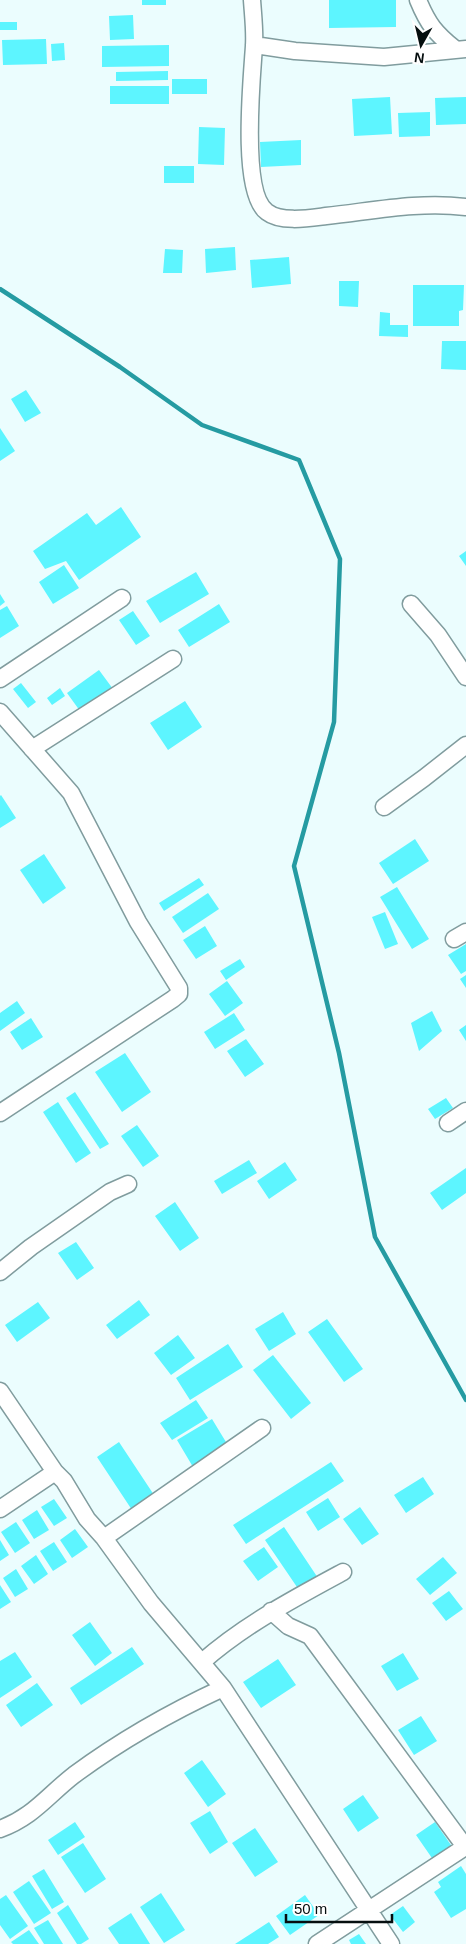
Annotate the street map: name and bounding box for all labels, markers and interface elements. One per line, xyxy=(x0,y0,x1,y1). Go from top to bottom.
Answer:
north arrow xyxy=(396,20,446,70)
text: N xyxy=(413,49,425,67)
scale bar xyxy=(286,1892,392,1924)
text: 50 m xyxy=(294,1900,327,1917)

